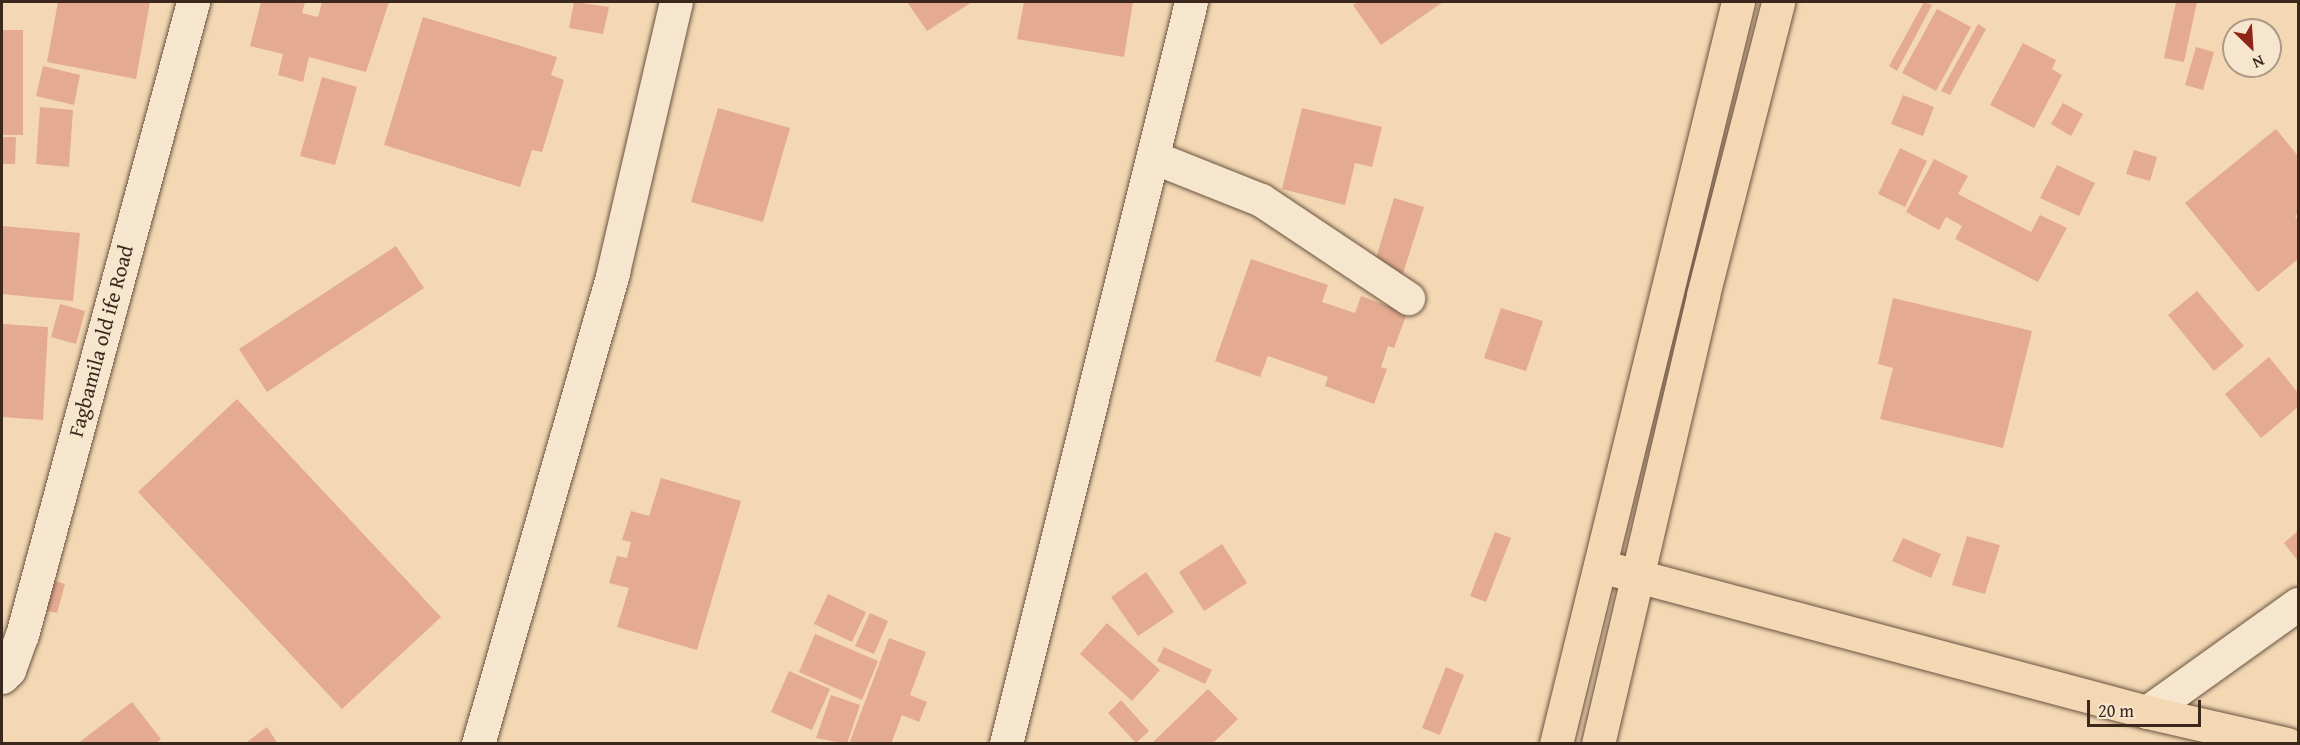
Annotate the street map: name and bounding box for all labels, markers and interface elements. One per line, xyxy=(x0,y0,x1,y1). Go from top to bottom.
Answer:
north arrow xyxy=(2222,18,2282,78)
text: N xyxy=(2249,49,2269,76)
street label: Fagbamila old ife Road xyxy=(63,242,139,440)
scale bar xyxy=(2090,688,2204,726)
text: 20 m xyxy=(2098,697,2134,724)

